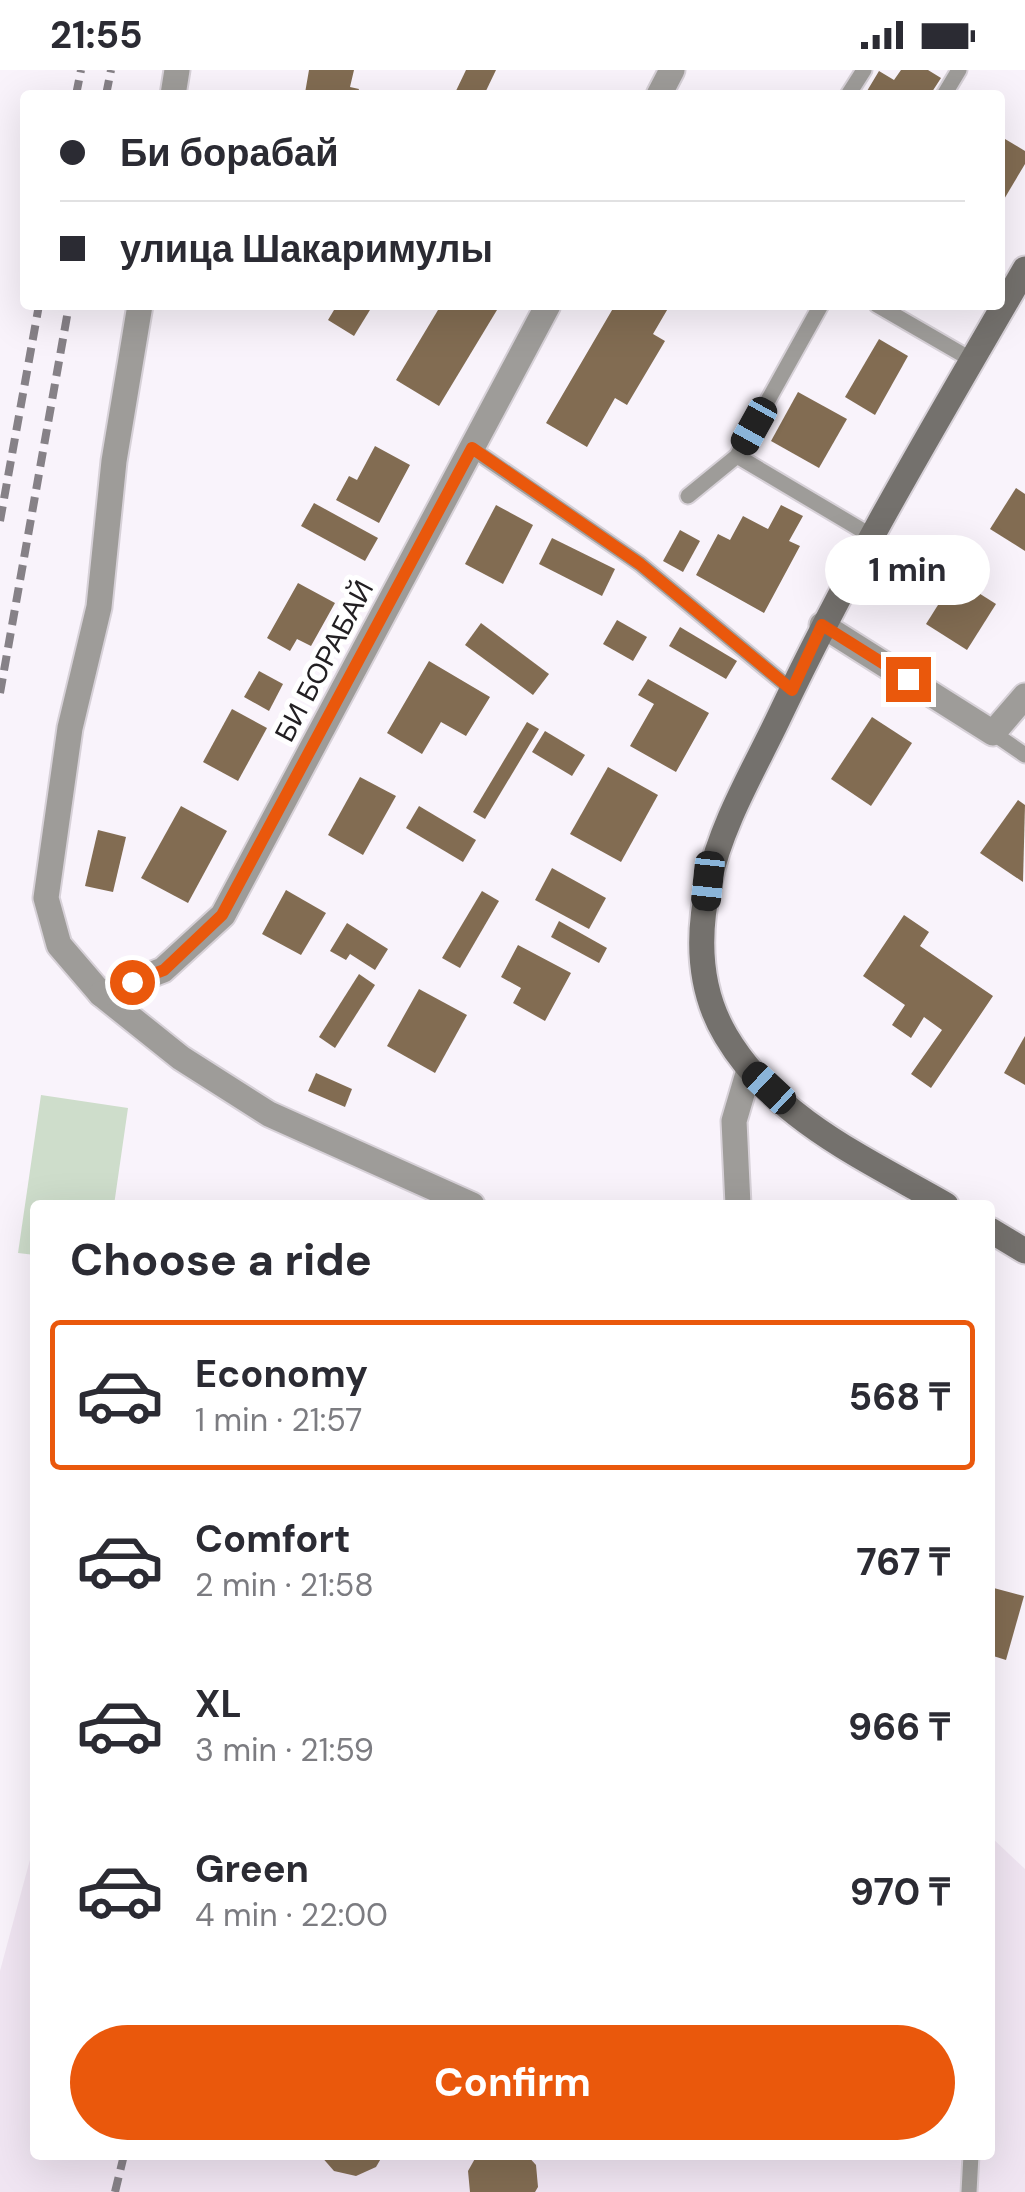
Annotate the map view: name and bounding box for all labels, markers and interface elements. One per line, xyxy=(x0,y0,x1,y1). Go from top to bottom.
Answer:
text: 21:55 xyxy=(50,10,143,60)
text: Би борабай xyxy=(120,128,339,178)
text: улица Шакаримулы xyxy=(120,224,493,274)
car xyxy=(726,392,782,460)
callout: 1 min xyxy=(826,534,990,604)
text: 1 min xyxy=(869,549,946,591)
street label: БИ БОРАБАЙ xyxy=(266,574,382,748)
route end xyxy=(886,657,931,702)
car xyxy=(690,850,726,912)
route start xyxy=(110,960,155,1005)
car xyxy=(737,1057,801,1119)
text: Choose a ride xyxy=(70,1230,372,1289)
text: Economy xyxy=(195,1349,368,1399)
icon: car xyxy=(75,1350,165,1440)
text: 568 ₸ xyxy=(849,1372,950,1422)
text: 1 min · 21:57 xyxy=(195,1399,362,1441)
text: Comfort xyxy=(195,1514,351,1564)
icon: car xyxy=(75,1515,165,1605)
text: 767 ₸ xyxy=(856,1537,950,1587)
text: 2 min · 21:58 xyxy=(195,1564,374,1606)
text: XL xyxy=(195,1679,242,1729)
icon: car xyxy=(75,1680,165,1770)
text: 966 ₸ xyxy=(848,1702,950,1752)
text: 3 min · 21:59 xyxy=(195,1729,374,1771)
text: Green xyxy=(195,1844,309,1894)
icon: car xyxy=(75,1845,165,1935)
text: 970 ₸ xyxy=(850,1867,950,1917)
text: 4 min · 22:00 xyxy=(195,1894,388,1936)
button: Confirm xyxy=(70,2025,955,2140)

